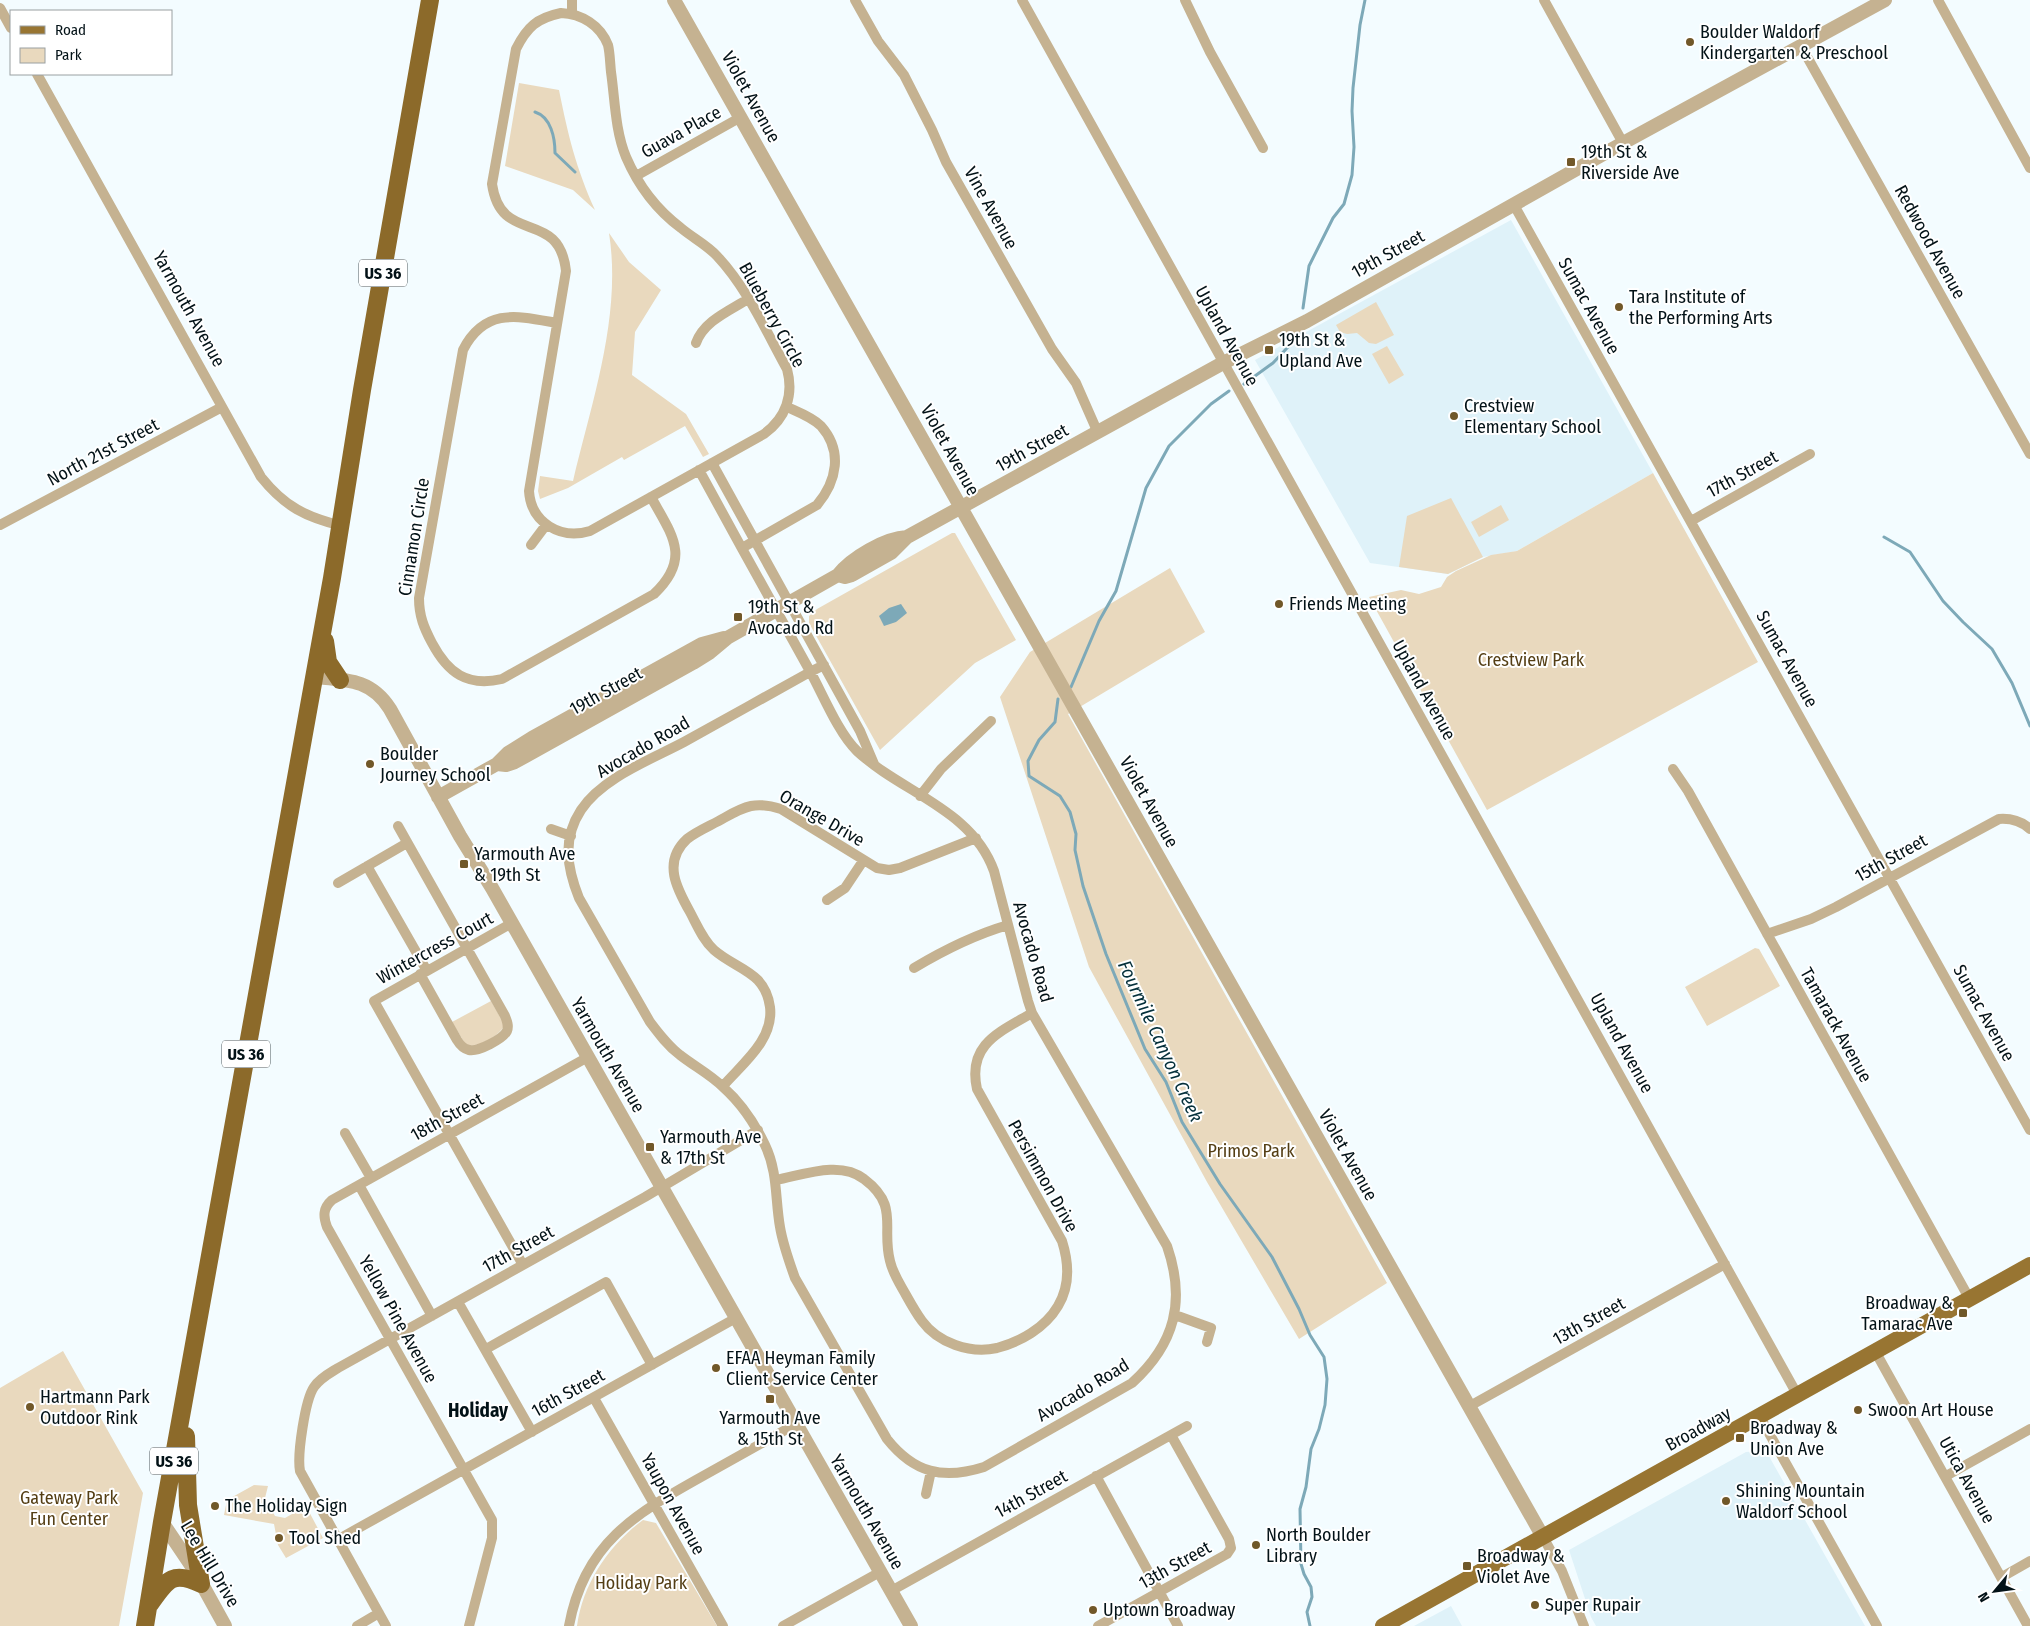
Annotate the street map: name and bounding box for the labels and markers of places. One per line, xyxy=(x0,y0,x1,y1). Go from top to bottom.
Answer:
place label: Boulder Waldorf Kindergarten & Preschool xyxy=(1700,21,1888,64)
marker: Boulder Waldorf Kindergarten & Preschool xyxy=(1684,36,1696,48)
place label: 19th St & Riverside Ave xyxy=(1581,141,1680,184)
marker: 19th St & Riverside Ave xyxy=(1565,156,1577,168)
place label: Tara Institute of the Performing Arts xyxy=(1629,286,1773,329)
marker: Tara Institute of the Performing Arts xyxy=(1613,301,1625,313)
place label: 19th St & Upland Ave xyxy=(1279,329,1362,372)
marker: 19th St & Upland Ave xyxy=(1263,344,1275,356)
place label: Crestview Elementary School xyxy=(1464,395,1601,438)
marker: Crestview Elementary School xyxy=(1448,410,1460,422)
place label: Friends Meeting xyxy=(1289,593,1407,615)
place label: 19th St & Avocado Rd xyxy=(748,596,834,639)
marker: Friends Meeting xyxy=(1273,598,1285,610)
marker: 19th St & Avocado Rd xyxy=(732,611,744,623)
place label: Boulder Journey School xyxy=(380,743,491,786)
marker: Boulder Journey School xyxy=(364,758,376,770)
place label: Yarmouth Ave & 19th St xyxy=(474,843,575,886)
marker: Yarmouth Ave & 19th St xyxy=(458,858,470,870)
place label: Yarmouth Ave & 17th St xyxy=(660,1126,761,1169)
marker: Yarmouth Ave & 17th St xyxy=(644,1141,656,1153)
place label: Broadway & Tamarac Ave xyxy=(1861,1292,1953,1335)
marker: Broadway & Tamarac Ave xyxy=(1957,1307,1969,1319)
place label: EFAA Heyman Family Client Service Center xyxy=(726,1347,879,1390)
marker: EFAA Heyman Family Client Service Center xyxy=(710,1362,722,1374)
place label: Hartmann Park Outdoor Rink xyxy=(40,1386,150,1429)
marker: Yarmouth Ave & 15th St xyxy=(764,1393,776,1405)
place label: Swoon Art House xyxy=(1868,1399,1994,1421)
marker: Hartmann Park Outdoor Rink xyxy=(24,1401,36,1413)
marker: Swoon Art House xyxy=(1852,1404,1864,1416)
place label: Yarmouth Ave & 15th St xyxy=(719,1407,821,1450)
place label: Broadway & Union Ave xyxy=(1750,1417,1838,1460)
marker: Broadway & Union Ave xyxy=(1734,1432,1746,1444)
place label: Shining Mountain Waldorf School xyxy=(1736,1480,1865,1523)
place label: The Holiday Sign xyxy=(225,1495,347,1517)
marker: Shining Mountain Waldorf School xyxy=(1720,1495,1732,1507)
marker: The Holiday Sign xyxy=(209,1500,221,1512)
place label: North Boulder Library xyxy=(1266,1524,1371,1567)
place label: Tool Shed xyxy=(289,1527,361,1549)
marker: Tool Shed xyxy=(273,1532,285,1544)
marker: North Boulder Library xyxy=(1250,1539,1262,1551)
place label: Broadway & Violet Ave xyxy=(1477,1545,1565,1588)
marker: Broadway & Violet Ave xyxy=(1461,1560,1473,1572)
place label: Super Rupair xyxy=(1545,1594,1641,1616)
place label: Uptown Broadway xyxy=(1103,1599,1235,1621)
marker: Super Rupair xyxy=(1529,1599,1541,1611)
marker: Uptown Broadway xyxy=(1087,1604,1099,1616)

